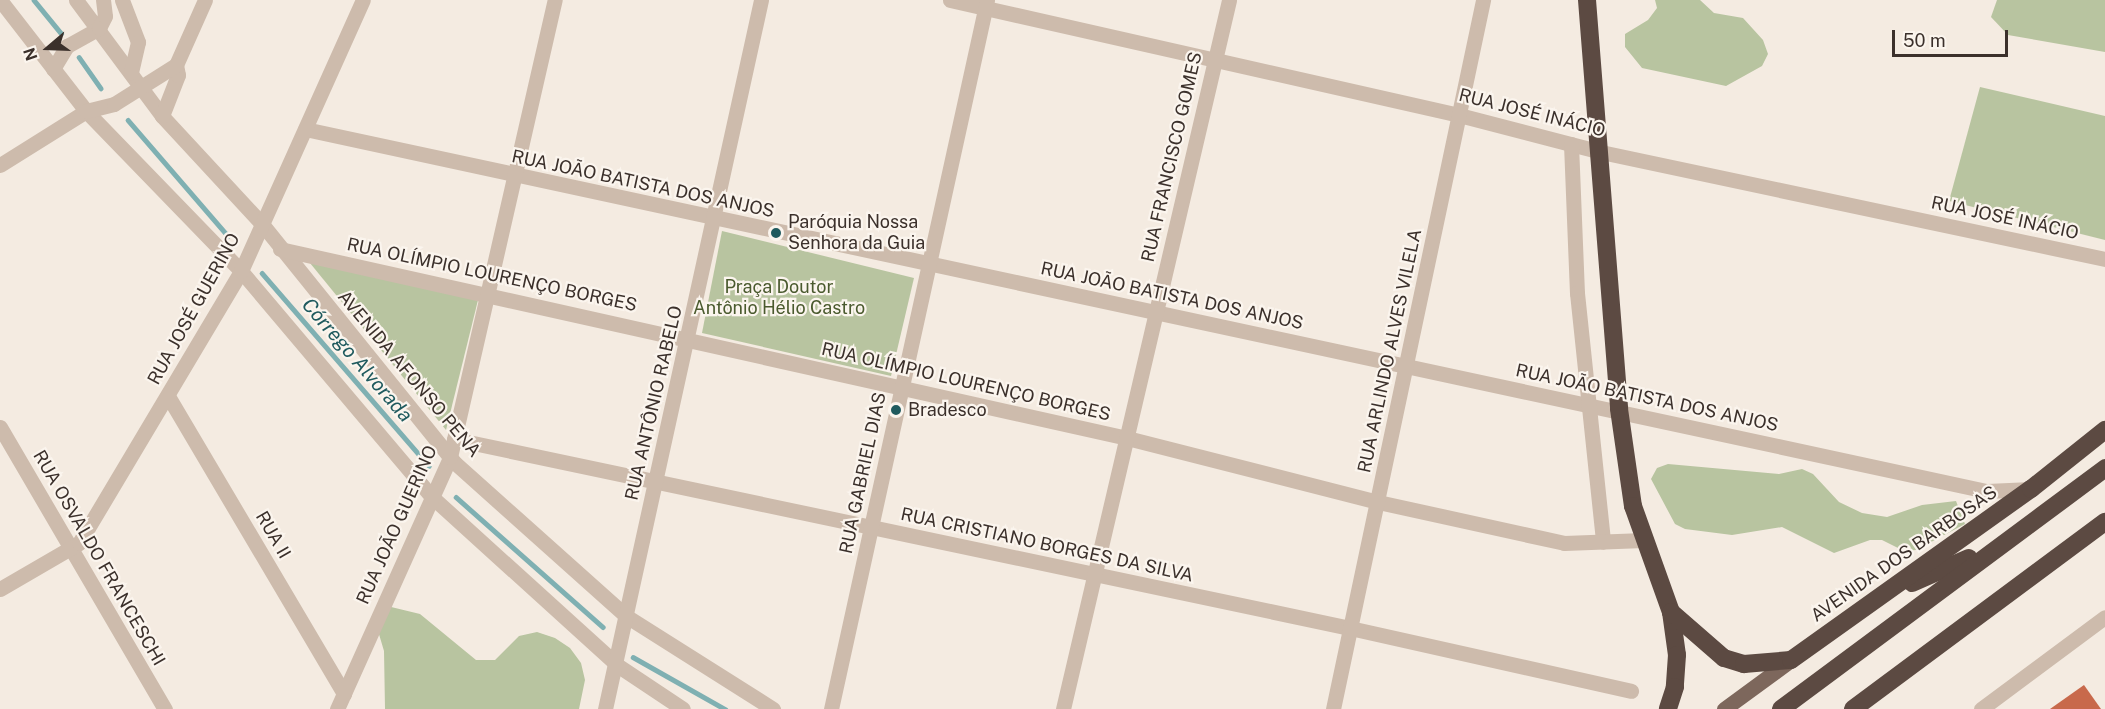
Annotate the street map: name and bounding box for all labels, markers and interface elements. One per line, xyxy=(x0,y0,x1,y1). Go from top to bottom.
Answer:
north arrow xyxy=(18,18,78,78)
scale bar xyxy=(1895,18,2010,56)
text: 50 m xyxy=(1903,30,1946,51)
text: N xyxy=(19,45,42,63)
street label: RUA FRANCISCO GOMES xyxy=(1137,50,1207,264)
street label: RUA JOSÉ INÁCIO xyxy=(1457,84,1607,142)
street label: RUA JOÃO BATISTA DOS ANJOS xyxy=(510,146,776,222)
street label: RUA JOSÉ INÁCIO xyxy=(1929,192,2081,244)
place label: Paróquia Nossa Senhora da Guia xyxy=(788,212,925,254)
marker: Paróquia Nossa Senhora da Guia xyxy=(769,226,783,240)
street label: RUA ARLINDO ALVES VILELA xyxy=(1354,227,1426,475)
street label: RUA JOSÉ GUERINO xyxy=(143,230,245,388)
street label: RUA OLÍMPIO LOURENÇO BORGES xyxy=(345,234,639,316)
street label: RUA JOÃO BATISTA DOS ANJOS xyxy=(1039,258,1305,334)
park label: Praça Doutor Antônio Hélio Castro xyxy=(693,277,865,320)
street label: AVENIDA AFONSO PENA xyxy=(333,286,485,462)
water label: Córrego Alvorada xyxy=(297,293,417,427)
street label: RUA ANTÔNIO RABELO xyxy=(621,304,687,502)
street label: RUA OLÍMPIO LOURENÇO BORGES xyxy=(819,338,1113,426)
street label: RUA JOÃO BATISTA DOS ANJOS xyxy=(1514,360,1780,436)
street label: RUA GABRIEL DIAS xyxy=(835,390,891,556)
place label: Bradesco xyxy=(908,399,987,421)
marker: Bradesco xyxy=(889,403,903,417)
street label: RUA JOÃO GUERINO xyxy=(352,442,442,608)
street label: RUA OSVALDO FRANCESCHI xyxy=(28,446,170,670)
street label: AVENIDA DOS BARBOSAS xyxy=(1807,481,2001,627)
street label: RUA CRISTIANO BORGES DA SILVA xyxy=(899,503,1195,587)
street label: RUA II xyxy=(251,507,295,563)

